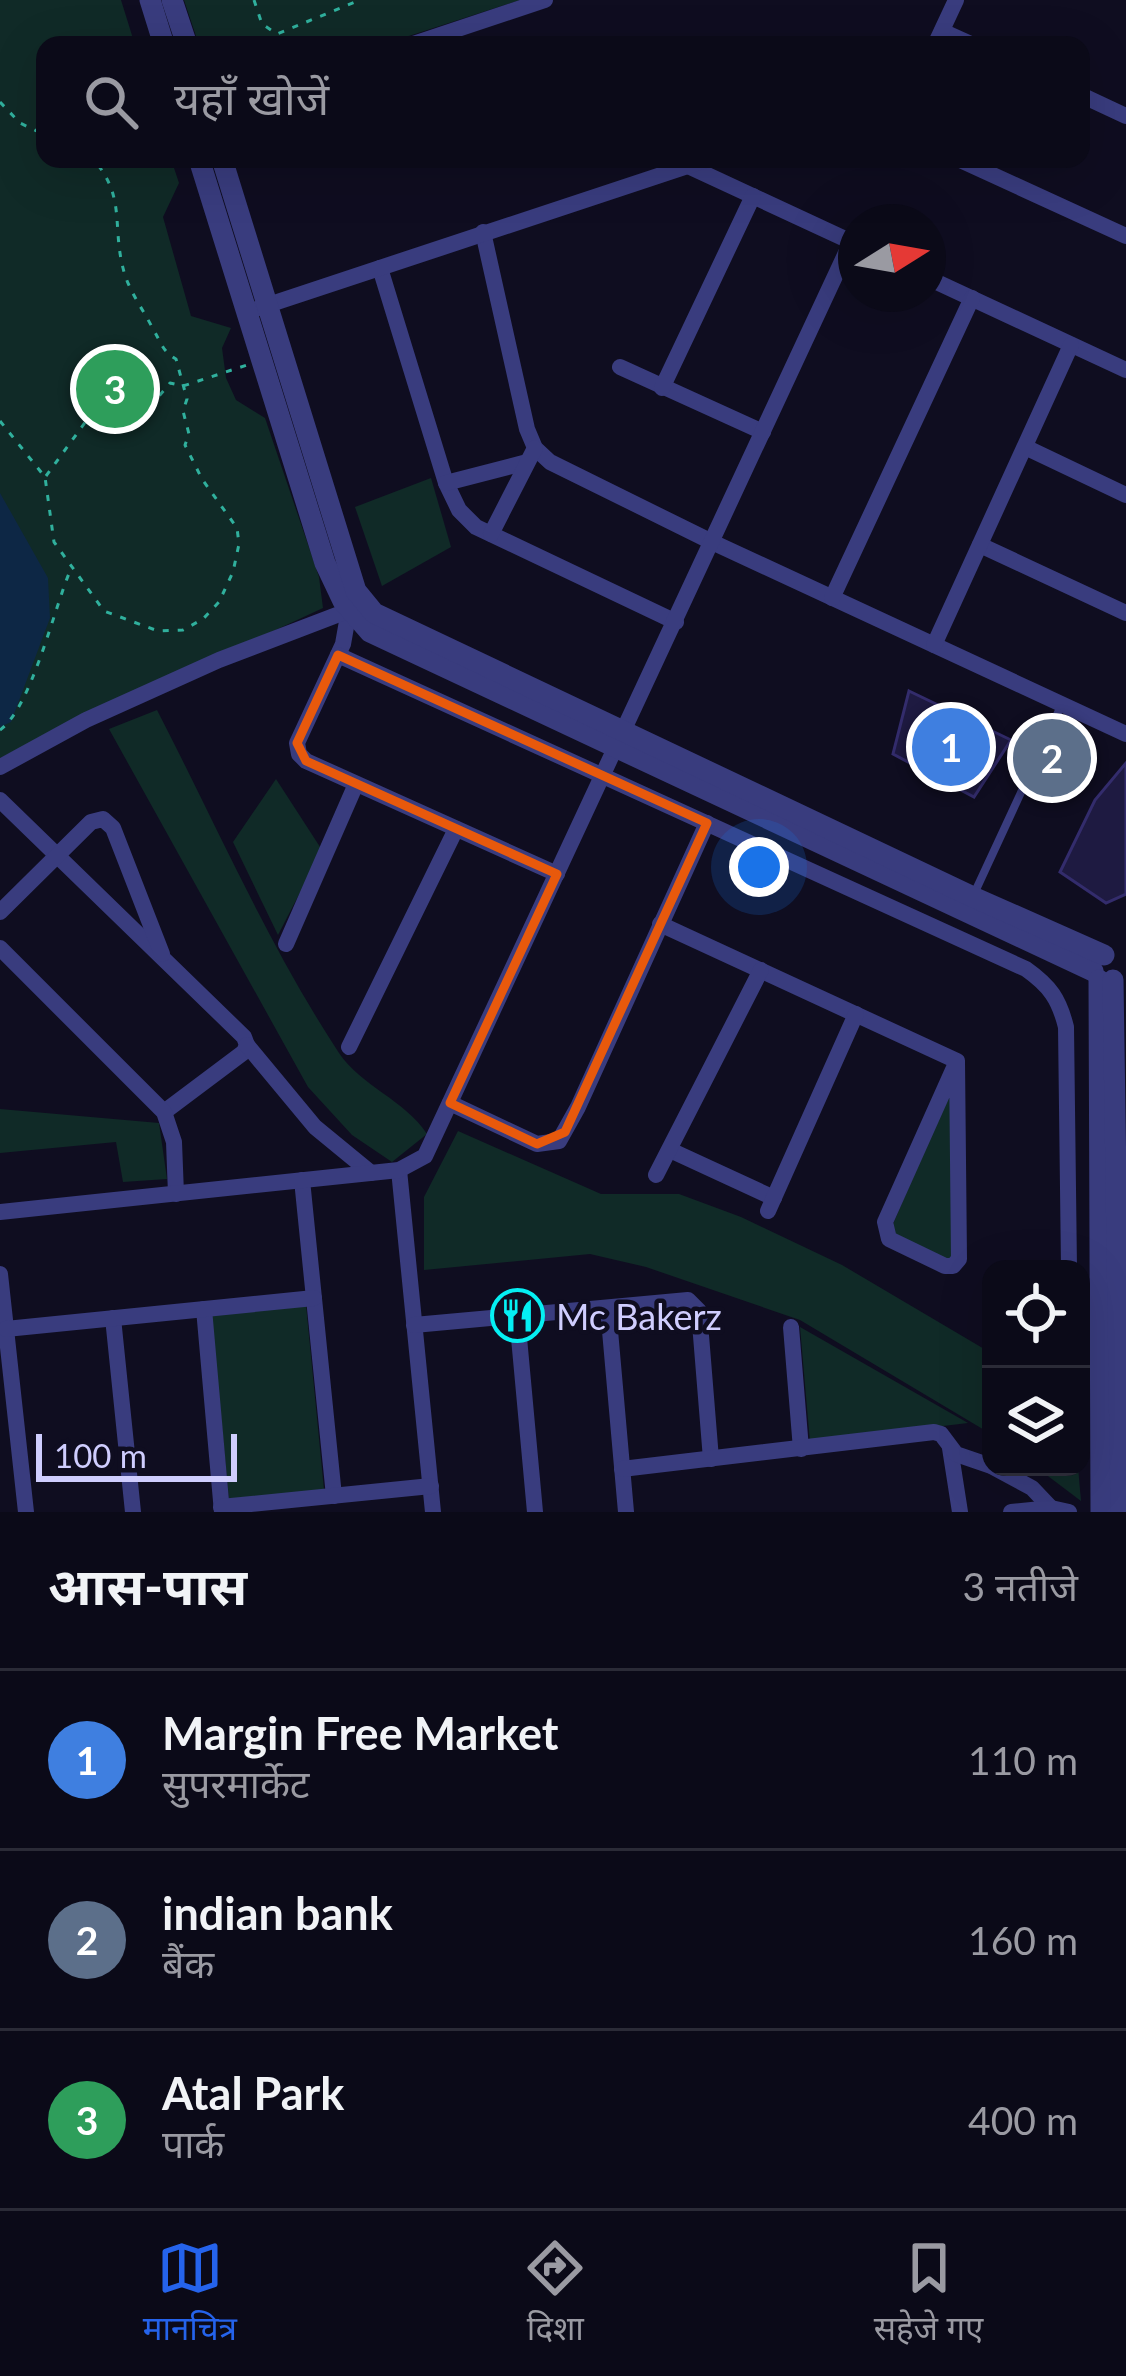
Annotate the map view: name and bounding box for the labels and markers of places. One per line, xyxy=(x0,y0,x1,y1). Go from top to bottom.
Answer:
pin: 3 xyxy=(76,344,154,434)
pin: 1 xyxy=(912,702,990,792)
pin: 2 xyxy=(1013,713,1091,803)
restaurant icon: Mc Bakerz xyxy=(489,1288,545,1344)
place label: Mc Bakerz xyxy=(556,1294,722,1338)

